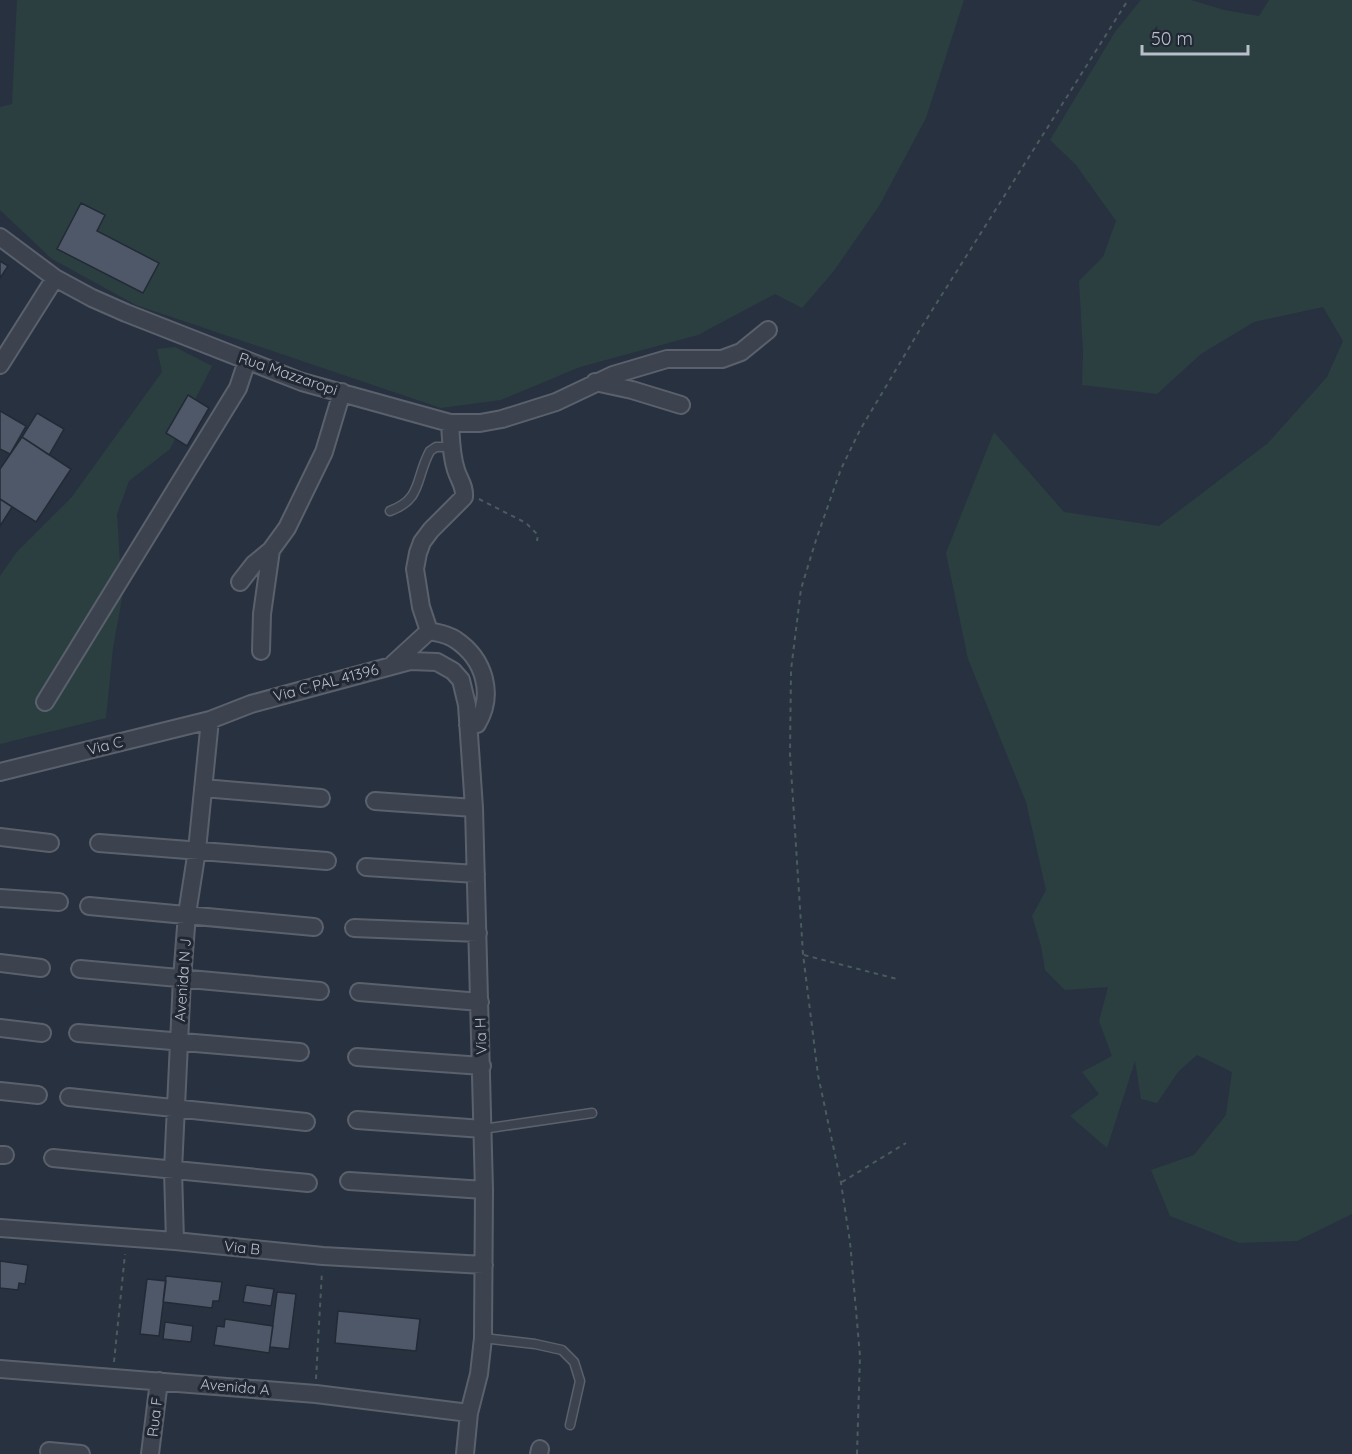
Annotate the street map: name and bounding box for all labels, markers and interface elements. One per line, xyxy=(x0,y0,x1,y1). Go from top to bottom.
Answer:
scale bar xyxy=(1142,18,1248,56)
text: 50 m xyxy=(1151,27,1193,50)
street label: Rua Mazzaropi xyxy=(236,348,340,399)
street label: Via C PAL 41396 xyxy=(271,659,381,706)
street label: Via C xyxy=(85,732,125,759)
street label: Avenida N J xyxy=(170,938,195,1022)
street label: Via H xyxy=(470,1017,491,1055)
street label: Via B xyxy=(223,1236,261,1259)
street label: Avenida A xyxy=(200,1374,271,1399)
street label: Rua F xyxy=(143,1396,166,1438)

